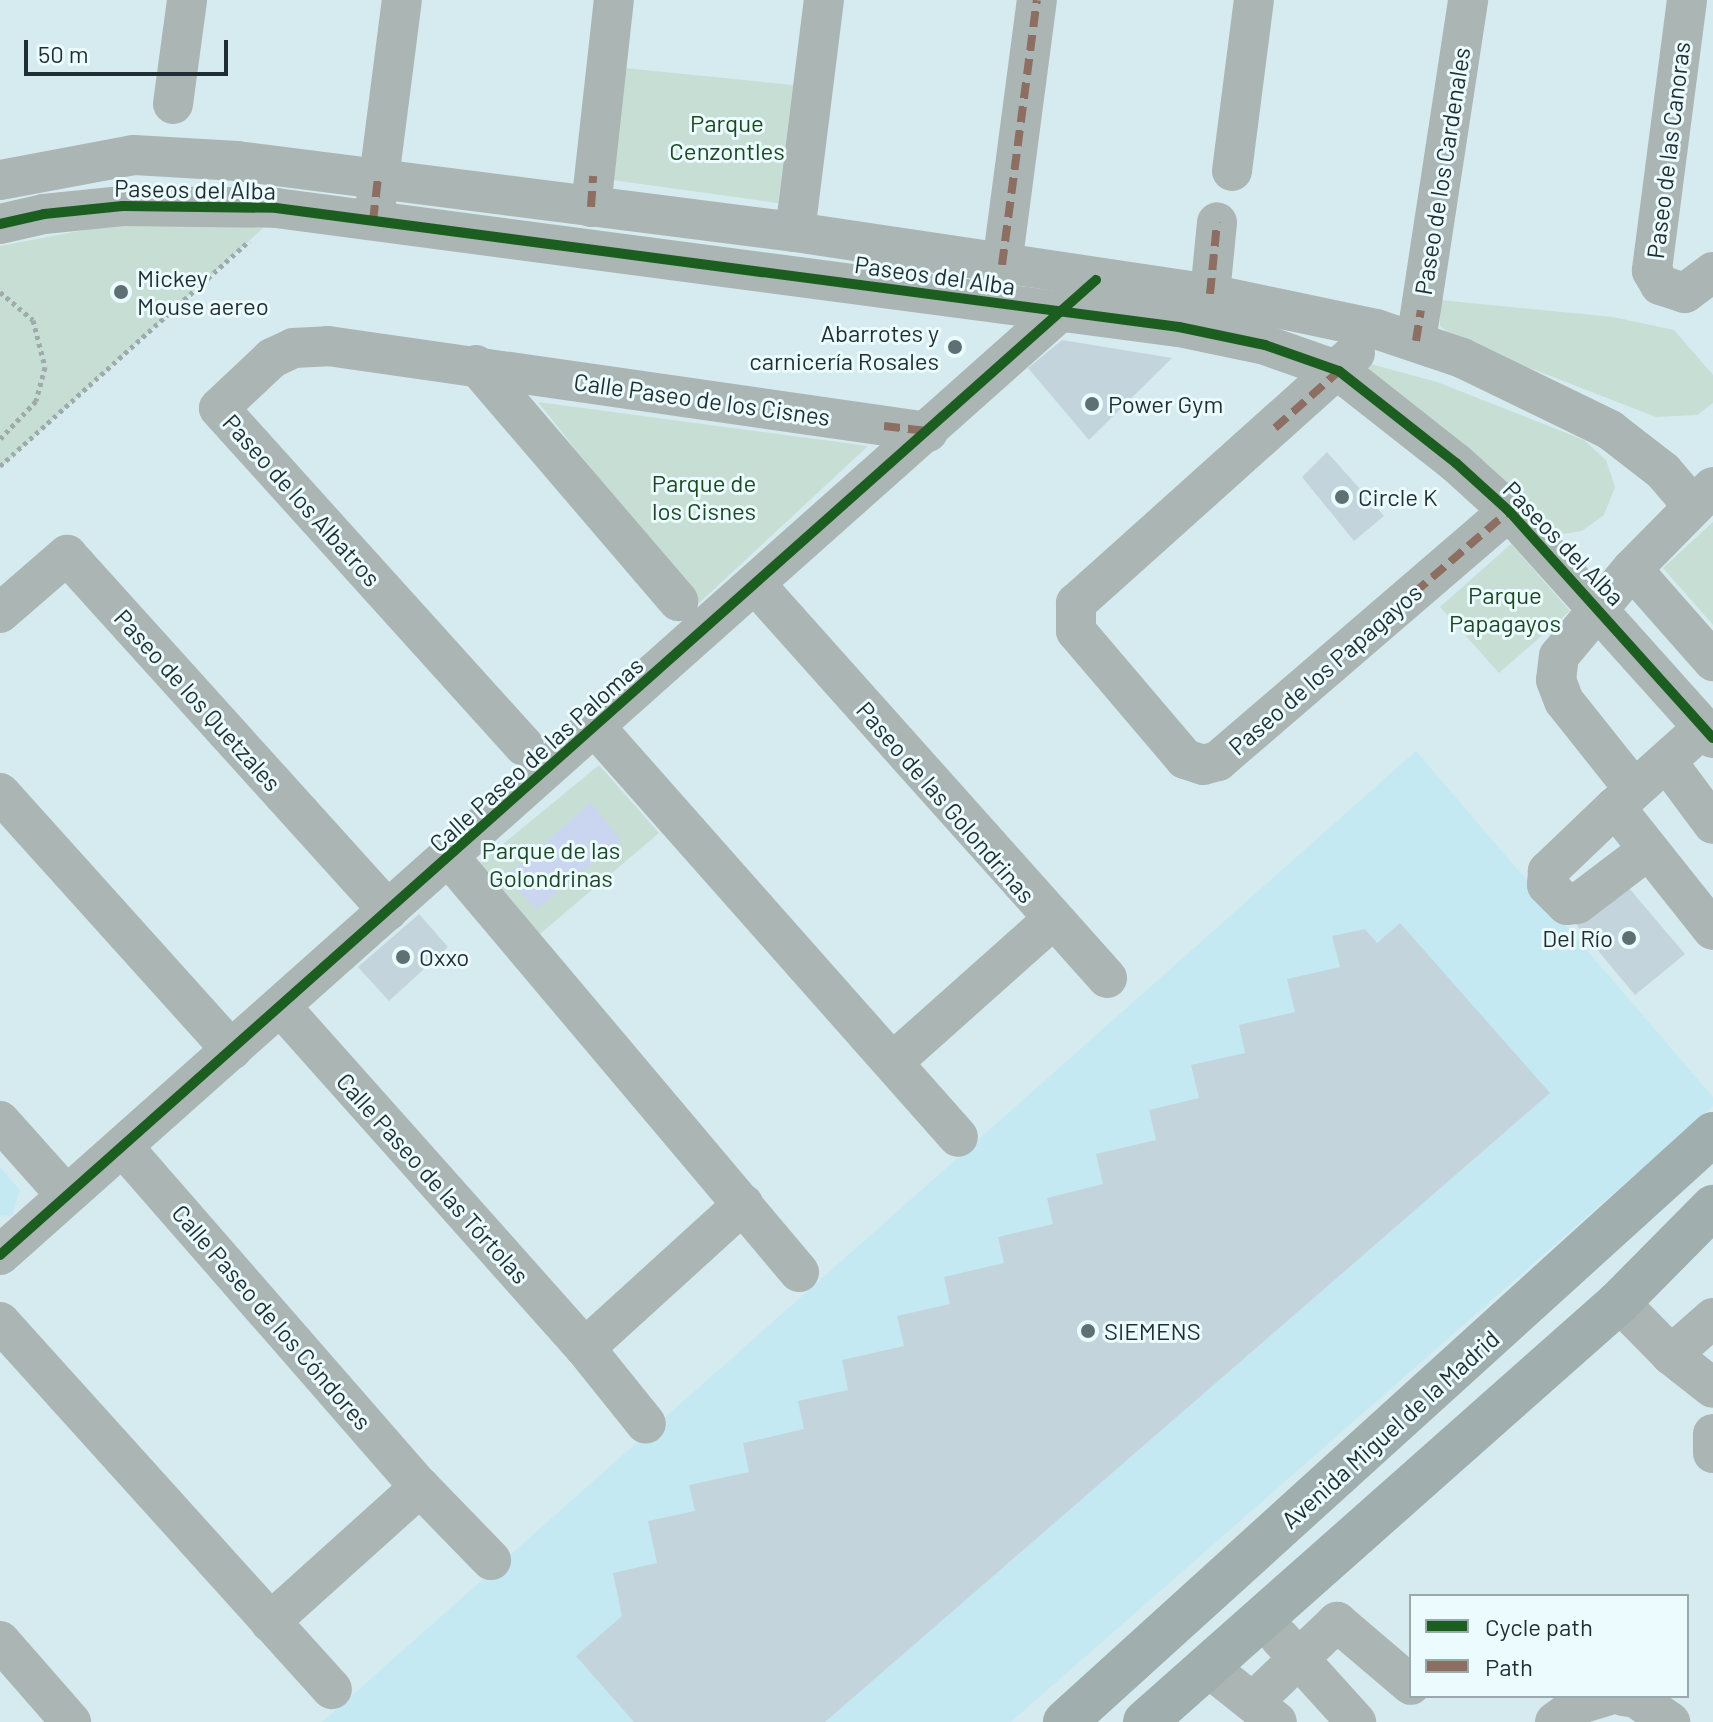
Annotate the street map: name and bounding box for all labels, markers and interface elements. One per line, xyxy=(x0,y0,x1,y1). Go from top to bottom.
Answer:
scale bar xyxy=(28,24,232,74)
text: 50 m xyxy=(38,39,89,68)
street label: Paseo de las Canoras xyxy=(1640,40,1696,260)
street label: Paseo de los Cardenales xyxy=(1408,45,1476,297)
park label: Parque Cenzontles xyxy=(669,109,785,165)
street label: Paseos del Alba xyxy=(114,173,276,205)
street label: Paseos del Alba xyxy=(853,249,1017,301)
place label: Mickey Mouse aereo xyxy=(137,264,269,320)
marker: Mickey Mouse aereo xyxy=(112,283,130,301)
place label: Abarrotes y carnicería Rosales xyxy=(749,319,939,375)
marker: Abarrotes y carnicería Rosales xyxy=(946,338,964,356)
street label: Calle Paseo de los Cisnes xyxy=(572,367,832,431)
place label: Power Gym xyxy=(1108,390,1223,418)
marker: Power Gym xyxy=(1083,395,1101,413)
street label: Paseo de los Albatros xyxy=(217,408,387,592)
park label: Parque de los Cisnes xyxy=(652,469,756,525)
street label: Paseos del Alba xyxy=(1497,475,1631,611)
place label: Circle K xyxy=(1358,483,1438,511)
marker: Circle K xyxy=(1333,488,1351,506)
street label: Paseo de los Papagayos xyxy=(1223,577,1427,761)
park label: Parque Papagayos xyxy=(1449,581,1561,637)
street label: Paseo de los Quetzales xyxy=(109,603,287,797)
street label: Calle Paseo de las Palomas xyxy=(423,650,649,858)
street label: Paseo de las Golondrinas xyxy=(851,695,1041,909)
park label: Parque de las Golondrinas xyxy=(482,836,620,892)
place label: Del Río xyxy=(1542,924,1613,952)
marker: Del Río xyxy=(1620,929,1638,947)
place label: Oxxo xyxy=(419,943,469,971)
marker: Oxxo xyxy=(394,948,412,966)
street label: Calle Paseo de las Tórtolas xyxy=(331,1067,535,1289)
street label: Calle Paseo de los Cóndores xyxy=(166,1199,378,1435)
place label: SIEMENS xyxy=(1104,1317,1201,1345)
marker: SIEMENS xyxy=(1079,1322,1097,1340)
street label: Avenida Miguel de la Madrid xyxy=(1275,1324,1505,1534)
legend xyxy=(1409,1594,1689,1698)
text: Cycle path xyxy=(1485,1612,1593,1641)
text: Path xyxy=(1485,1652,1533,1681)

